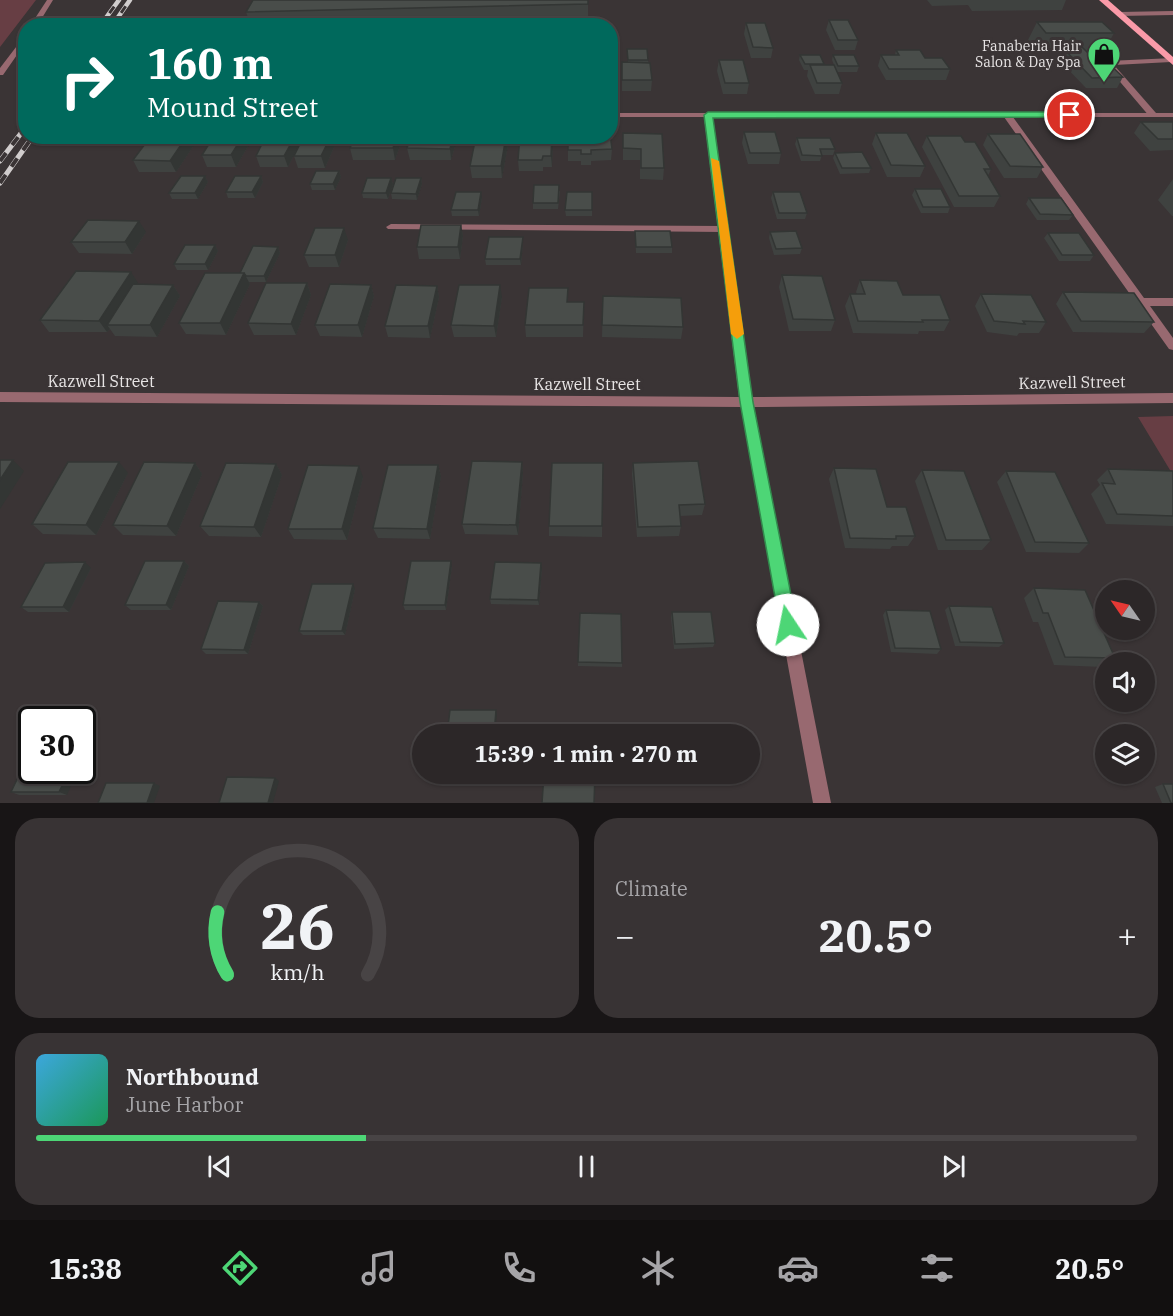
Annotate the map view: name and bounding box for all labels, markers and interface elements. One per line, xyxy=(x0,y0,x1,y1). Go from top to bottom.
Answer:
text: 160 m xyxy=(147,36,273,91)
shop icon: Fanaberia Hair Salon & Day Spa xyxy=(1086,36,1122,83)
place label: Fanaberia Hair Salon & Day Spa xyxy=(975,37,1082,71)
icon: right xyxy=(48,42,126,120)
text: Mound Street xyxy=(147,89,318,124)
pin xyxy=(1044,89,1095,140)
icon: arrive xyxy=(1053,98,1086,131)
street label: Kazwell Street xyxy=(47,371,155,391)
street label: Kazwell Street xyxy=(1018,371,1126,393)
street label: Kazwell Street xyxy=(533,374,641,394)
north arrow xyxy=(1095,580,1155,640)
map controls xyxy=(1095,580,1155,784)
position arrow xyxy=(756,593,820,657)
button: sound xyxy=(1095,652,1155,712)
speed limit sign: 30 xyxy=(18,706,96,784)
button: layers xyxy=(1095,724,1155,784)
text: 15:39 · 1 min · 270 m xyxy=(474,739,698,768)
text: Climate xyxy=(615,875,688,902)
text: 26 xyxy=(260,885,334,966)
text: 20.5° xyxy=(819,906,933,964)
text: − xyxy=(615,914,635,957)
text: + xyxy=(1117,914,1137,957)
text: km/h xyxy=(270,958,324,986)
text: Northbound xyxy=(126,1062,259,1091)
text: June Harbor xyxy=(126,1091,243,1118)
icon: previous xyxy=(203,1150,236,1183)
icon: pause xyxy=(570,1150,603,1183)
icon: next xyxy=(937,1150,970,1183)
icon: directions xyxy=(219,1247,261,1289)
icon: music xyxy=(358,1247,400,1289)
icon: phone xyxy=(498,1247,540,1289)
icon: climate xyxy=(637,1247,679,1289)
icon: car xyxy=(777,1247,819,1289)
icon: filters xyxy=(916,1247,958,1289)
text: 15:38 xyxy=(49,1251,122,1286)
text: 20.5° xyxy=(1055,1251,1124,1286)

